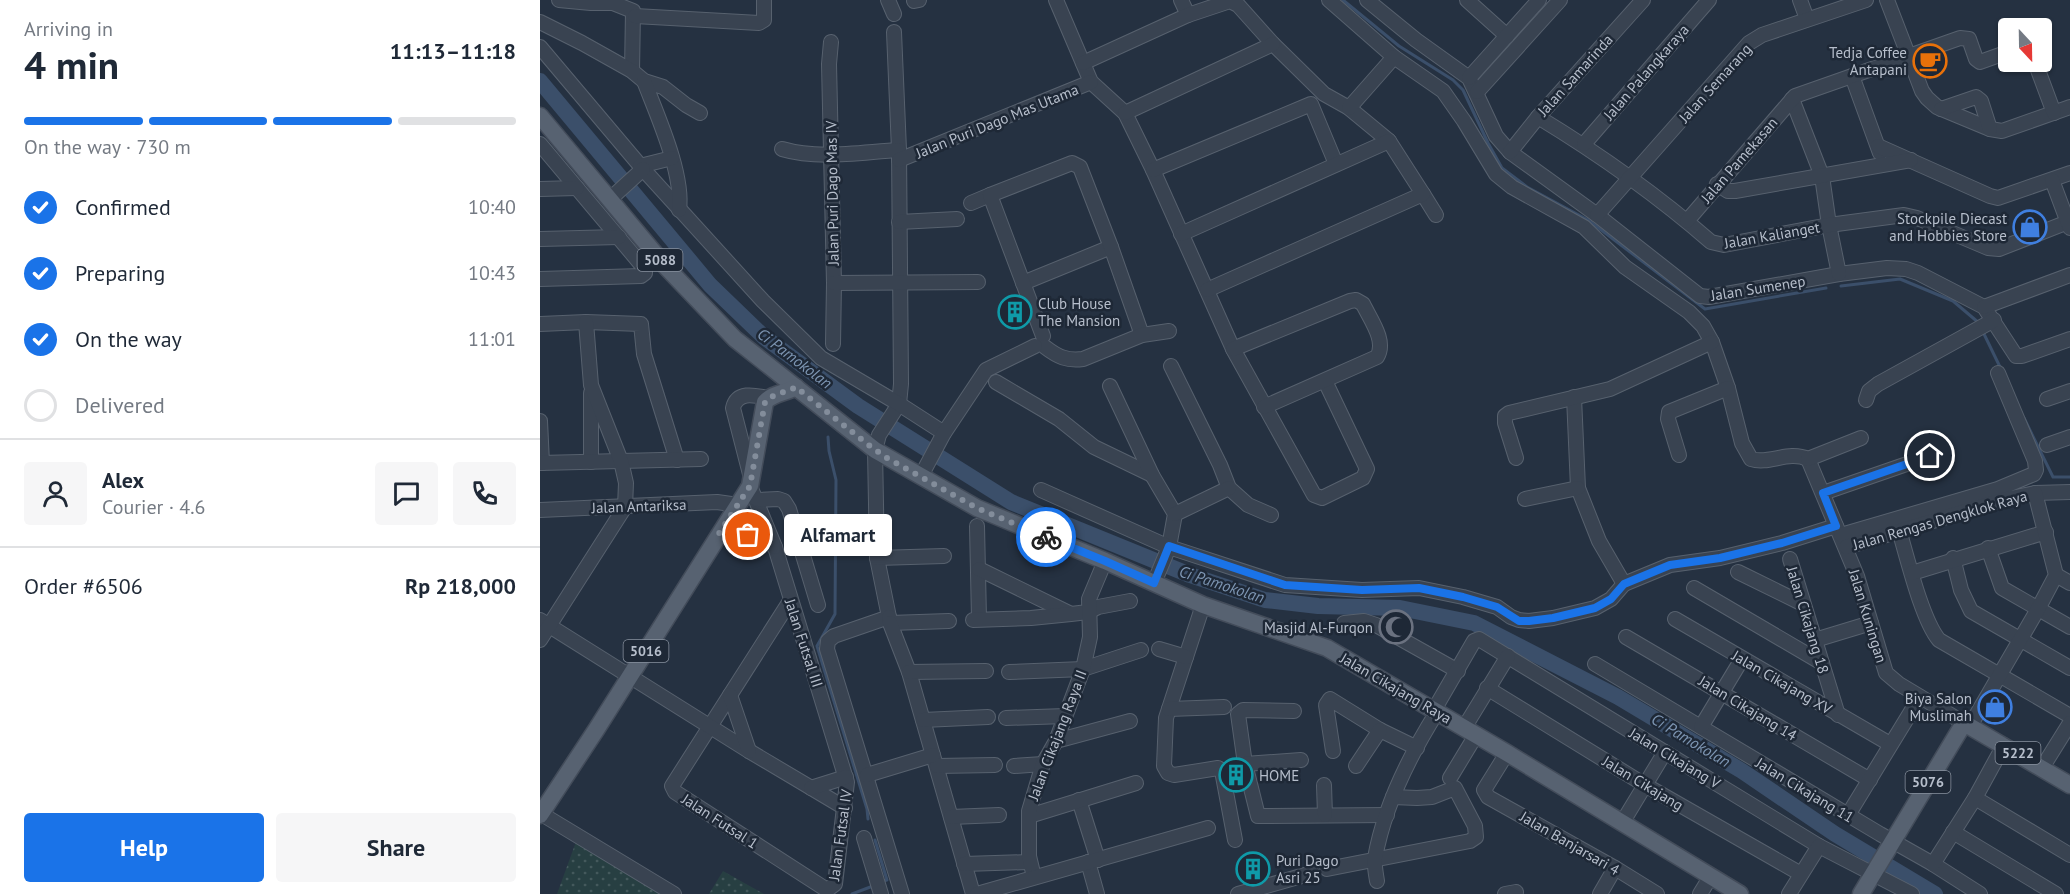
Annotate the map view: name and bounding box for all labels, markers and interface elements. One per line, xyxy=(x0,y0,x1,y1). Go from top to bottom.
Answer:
text: Arriving in xyxy=(24,16,113,42)
north arrow xyxy=(1998,18,2052,72)
map controls xyxy=(1998,18,2052,72)
street label: Jalan Palangkaraya xyxy=(1599,20,1693,125)
street label: Jalan Samarinda xyxy=(1533,30,1617,121)
text: 11:13–11:18 xyxy=(390,37,516,65)
text: 4 min xyxy=(24,39,119,90)
street label: Jalan Semarang xyxy=(1674,40,1755,127)
place label: Tedja Coffee Antapani xyxy=(1829,43,1907,79)
cafe icon: Tedja Coffee Antapani xyxy=(1912,43,1948,79)
street label: Jalan Puri Dago Mas Utama xyxy=(912,80,1081,163)
street label: Jalan Pamekasan xyxy=(1696,113,1781,208)
street label: Jalan Puri Dago Mas IV xyxy=(821,120,843,267)
text: On the way · 730 m xyxy=(24,134,191,160)
icon: check xyxy=(24,191,57,224)
text: Confirmed xyxy=(75,193,171,221)
text: 10:40 xyxy=(468,194,516,220)
place label: Stockpile Diecast and Hobbies Store xyxy=(1889,209,2007,245)
shop icon: Stockpile Diecast and Hobbies Store xyxy=(2012,209,2048,245)
street label: Jalan Kalianget xyxy=(1722,217,1821,253)
road number: 5088 xyxy=(638,249,682,271)
icon: check xyxy=(24,257,57,290)
text: Preparing xyxy=(75,259,165,287)
text: 10:43 xyxy=(468,260,516,286)
street label: Jalan Sumenep xyxy=(1708,271,1807,305)
building icon: Club House The Mansion xyxy=(997,294,1033,330)
place label: Club House The Mansion xyxy=(1038,294,1120,330)
icon: check xyxy=(24,323,57,356)
water label: Ci Pamokolan xyxy=(754,323,836,393)
text: On the way xyxy=(75,325,182,353)
text: 11:01 xyxy=(468,326,516,352)
text: Delivered xyxy=(75,391,165,419)
pin xyxy=(1904,430,1955,481)
icon: home xyxy=(1913,439,1946,472)
button: person xyxy=(24,462,87,525)
button: chat xyxy=(375,462,438,525)
button: phone xyxy=(453,462,516,525)
text: Alex xyxy=(102,466,144,494)
street label: Jalan Rengas Dengklok Raya xyxy=(1850,486,2029,554)
text: Courier · 4.6 xyxy=(102,494,205,520)
street label: Jalan Antariksa xyxy=(590,495,687,517)
courier xyxy=(1016,507,1076,567)
pin xyxy=(722,509,773,560)
callout: Alfamart xyxy=(784,514,892,556)
icon: bag xyxy=(731,518,764,551)
icon: bike xyxy=(1030,521,1063,554)
text: Alfamart xyxy=(801,522,875,548)
water label: Ci Pamokolan xyxy=(1177,561,1267,607)
street label: Jalan Cikajang 18 xyxy=(1782,563,1833,676)
street label: Jalan Kuningan xyxy=(1844,566,1891,665)
text: Order #6506 xyxy=(24,572,143,600)
text: Rp 218,000 xyxy=(405,572,516,600)
street label: Jalan Futsal III xyxy=(780,595,827,690)
mosque icon: Masjid Al-Furqon xyxy=(1378,609,1414,645)
place label: Masjid Al-Furqon xyxy=(1264,618,1373,637)
road number: 5016 xyxy=(624,640,668,662)
street label: Jalan Cikajang XV xyxy=(1728,645,1836,718)
street label: Jalan Cikajang Raya xyxy=(1336,648,1455,728)
street label: Jalan Cikajang Raya II xyxy=(1023,667,1091,804)
street label: Jalan Cikajang 14 xyxy=(1695,671,1801,745)
place label: Biya Salon Muslimah xyxy=(1905,689,1972,725)
shop icon: Biya Salon Muslimah xyxy=(1977,689,2013,725)
water label: Ci Pamokolan xyxy=(1648,709,1734,771)
street label: Jalan Cikajang V xyxy=(1626,724,1724,792)
road number: 5222 xyxy=(1996,742,2040,764)
street label: Jalan Cikajang xyxy=(1599,752,1687,814)
street label: Jalan Cikajang 11 xyxy=(1752,753,1858,827)
building icon: HOME xyxy=(1218,757,1254,793)
place label: HOME xyxy=(1259,766,1299,785)
road number: 5076 xyxy=(1906,771,1950,793)
street label: Jalan Futsal IV xyxy=(824,788,856,883)
street label: Jalan Futsal 1 xyxy=(677,789,762,853)
street label: Jalan Banjarsari 4 xyxy=(1516,806,1623,879)
button: Help xyxy=(24,813,264,882)
button: Share xyxy=(276,813,516,882)
building icon: Puri Dago Asri 25 xyxy=(1235,851,1271,887)
place label: Puri Dago Asri 25 xyxy=(1276,851,1338,887)

